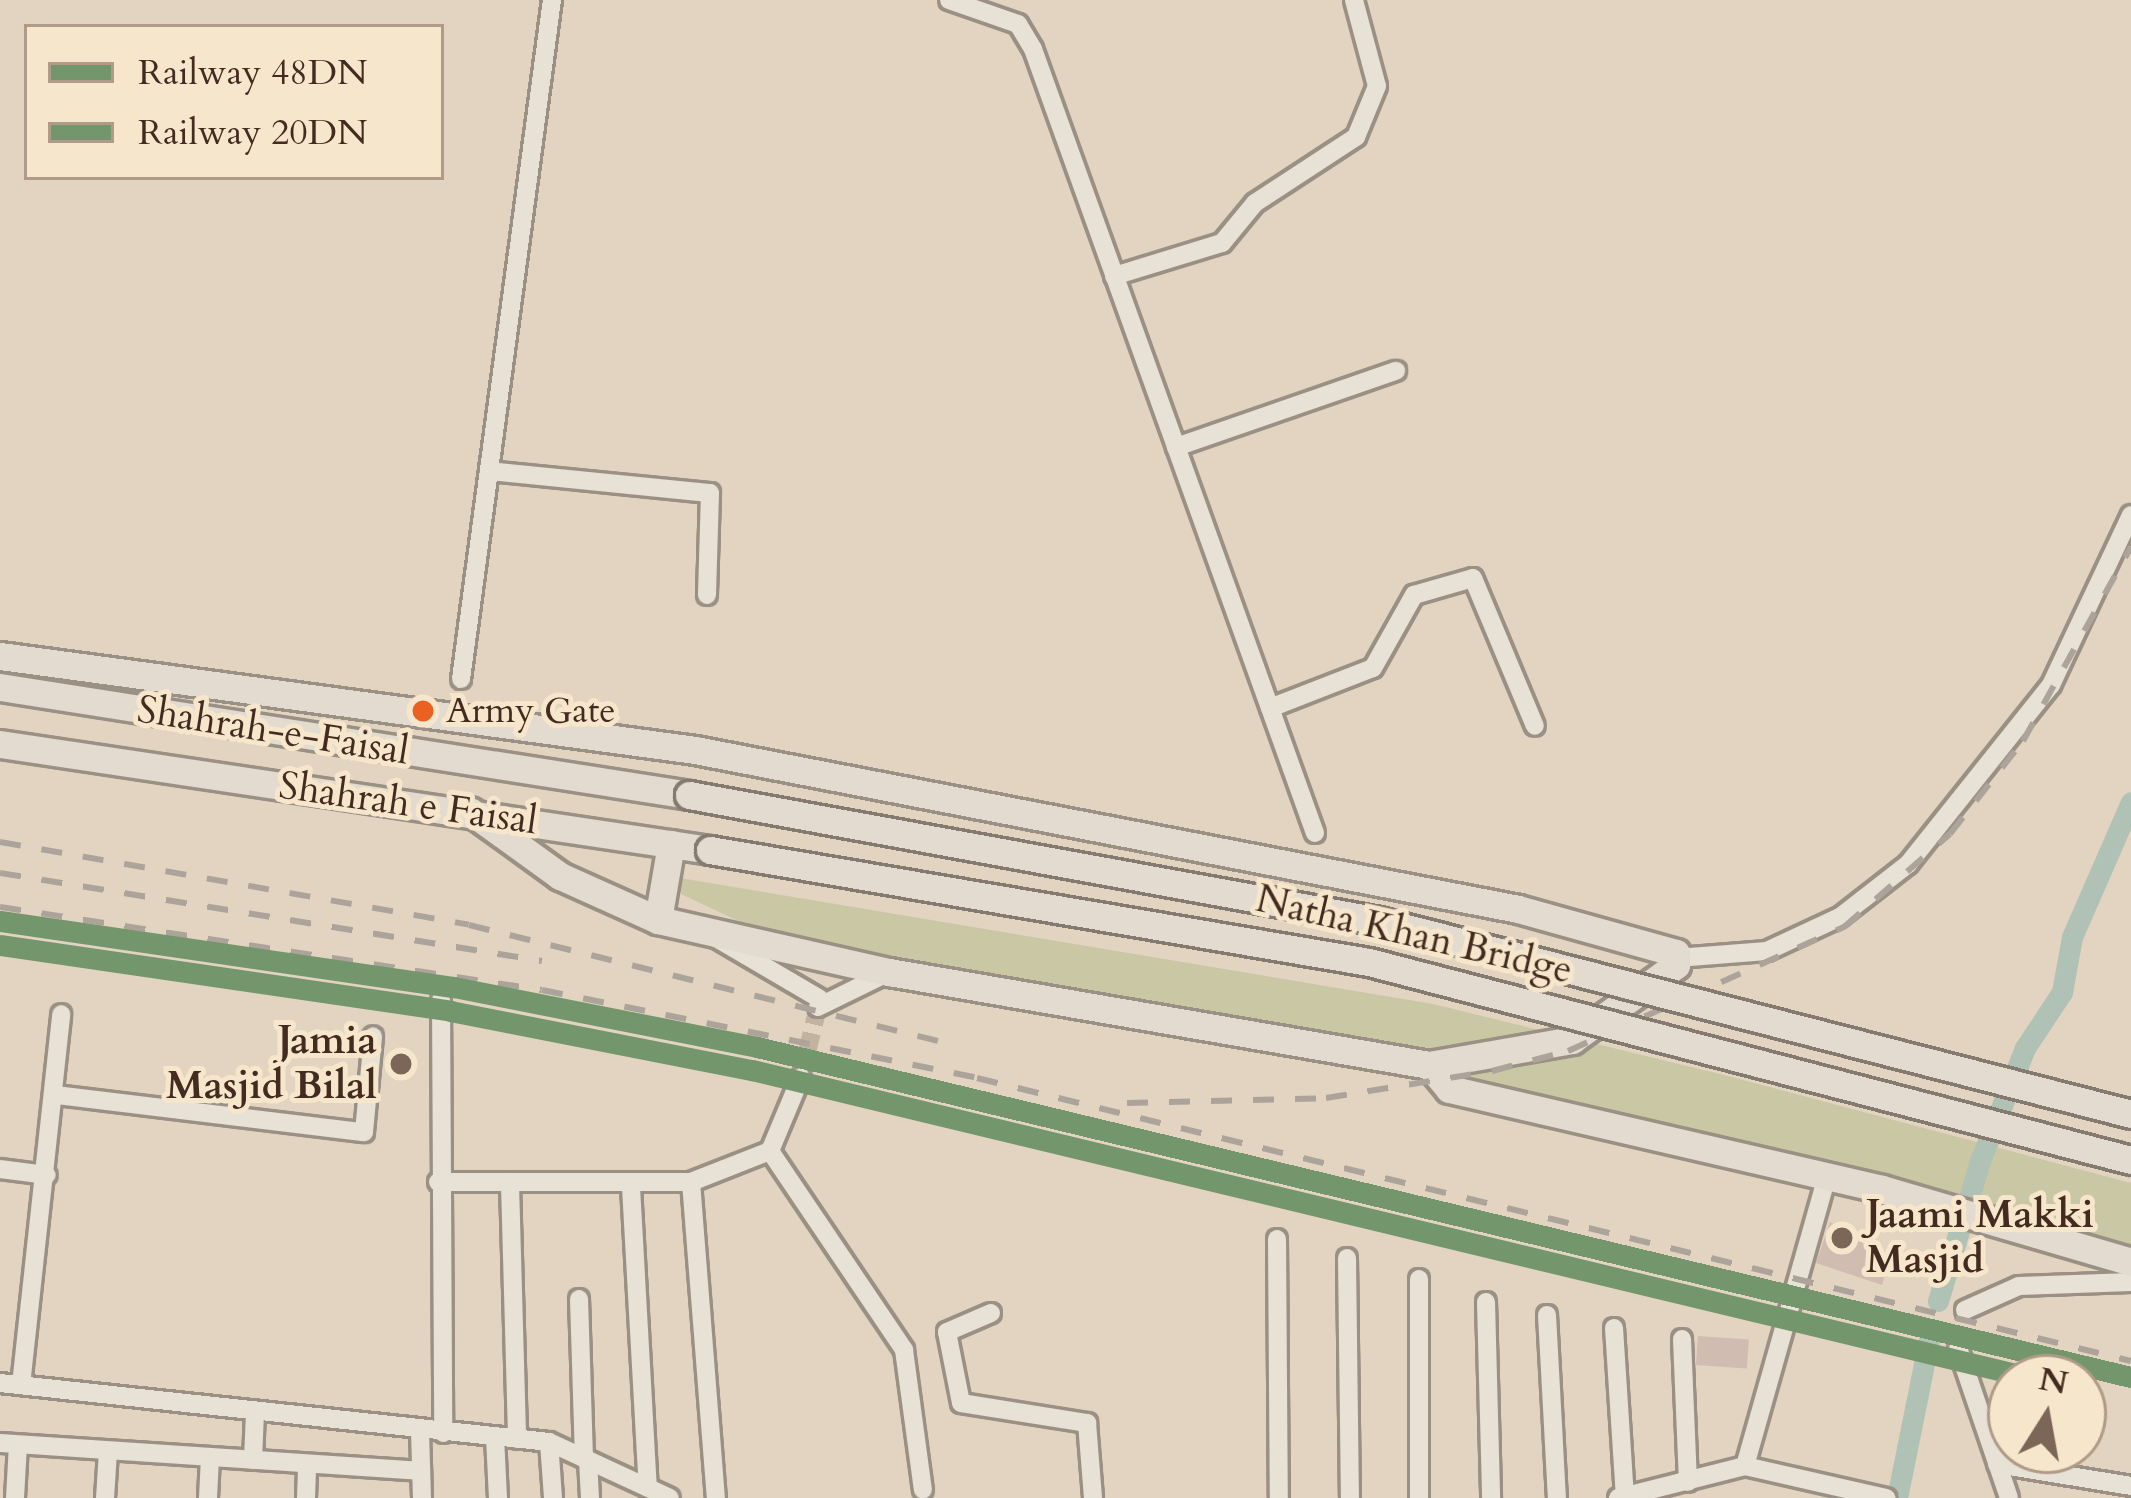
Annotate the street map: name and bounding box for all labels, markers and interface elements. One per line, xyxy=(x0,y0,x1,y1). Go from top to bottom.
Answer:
legend xyxy=(24,24,444,180)
text: Railway 48DN xyxy=(138,48,368,97)
text: Railway 20DN xyxy=(138,108,368,157)
street label: Shahrah-e-Faisal xyxy=(134,686,412,776)
place label: Army Gate xyxy=(446,689,616,733)
marker: Army Gate xyxy=(412,700,434,722)
street label: Shahrah e Faisal xyxy=(276,763,540,845)
street label: Natha Khan Bridge xyxy=(1251,876,1577,994)
place label: Jamia Masjid Bilal xyxy=(166,1019,377,1110)
marker: Jamia Masjid Bilal xyxy=(388,1051,414,1077)
place label: Jaami Makki Masjid xyxy=(1866,1193,2094,1284)
marker: Jaami Makki Masjid xyxy=(1829,1225,1855,1251)
north arrow xyxy=(1987,1354,2107,1474)
text: N xyxy=(2035,1356,2072,1406)

